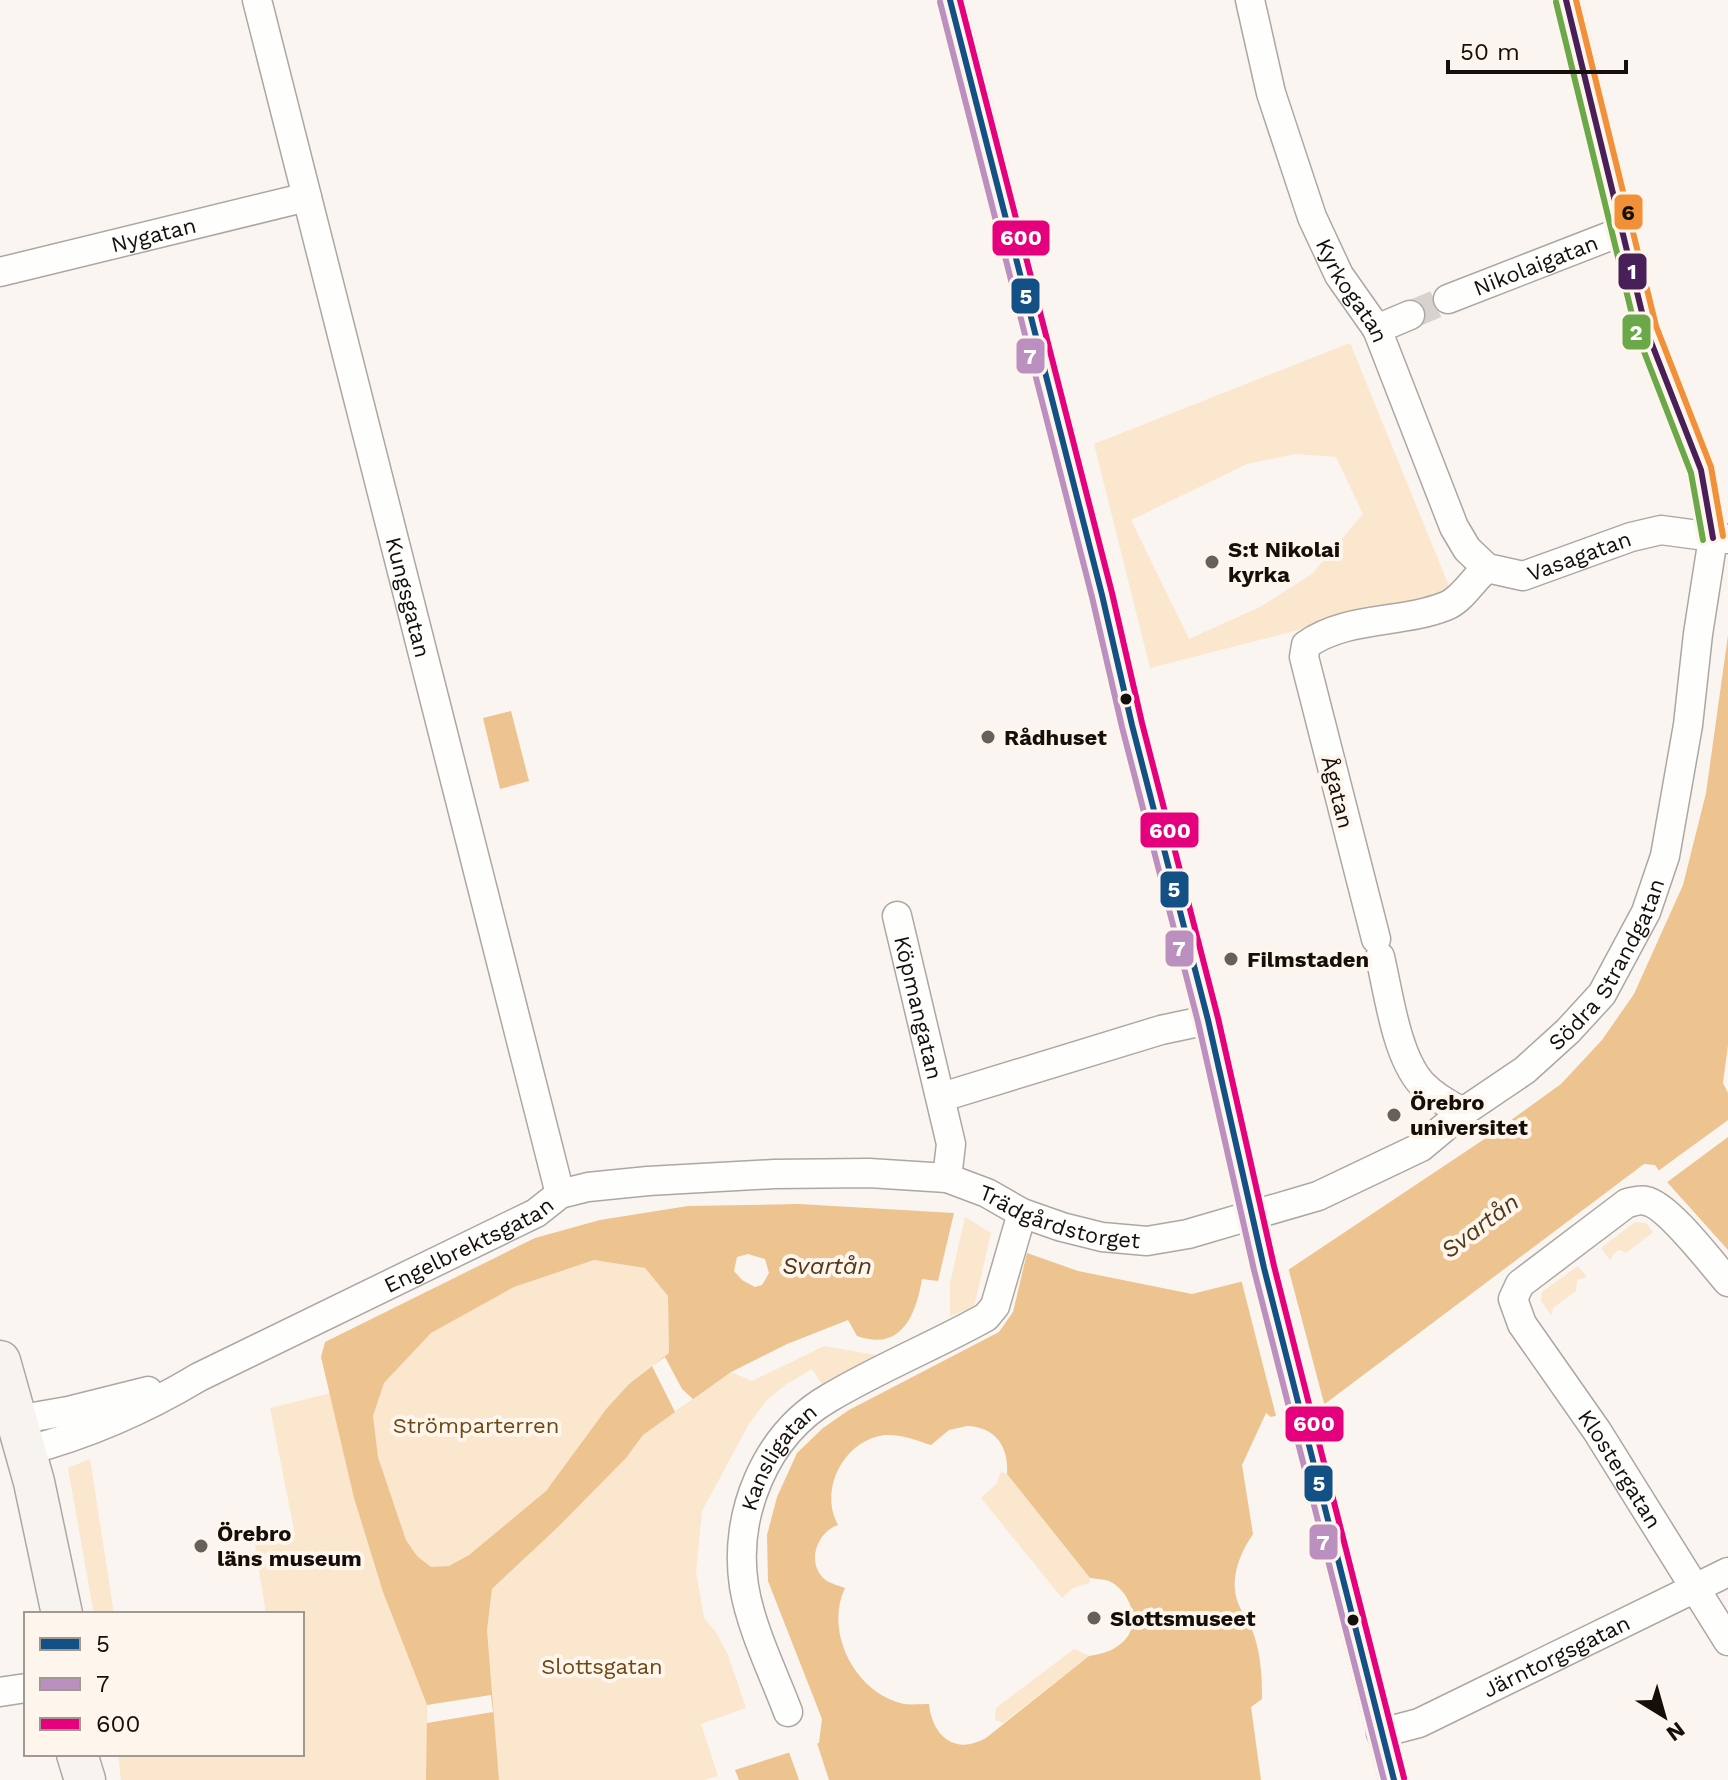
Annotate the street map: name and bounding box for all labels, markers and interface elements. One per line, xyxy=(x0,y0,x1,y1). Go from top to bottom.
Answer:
scale bar xyxy=(1448,24,1626,74)
text: 50 m xyxy=(1460,38,1520,66)
line badge: 6 xyxy=(1613,193,1644,231)
text: 6 xyxy=(1621,200,1635,225)
street label: Nygatan xyxy=(109,213,199,257)
line badge: 600 xyxy=(991,219,1051,257)
text: 600 xyxy=(1000,225,1042,250)
street label: Nikolaigatan xyxy=(1470,230,1602,301)
street label: Kyrkogatan xyxy=(1311,235,1393,346)
line badge: 1 xyxy=(1617,252,1648,291)
text: 1 xyxy=(1627,259,1637,284)
line badge: 5 xyxy=(1010,277,1041,315)
text: 5 xyxy=(1020,284,1032,309)
line badge: 2 xyxy=(1621,313,1652,351)
text: 2 xyxy=(1629,320,1643,345)
line badge: 7 xyxy=(1015,337,1046,375)
text: 7 xyxy=(1023,344,1037,369)
street label: Vasagatan xyxy=(1524,526,1634,586)
street label: Kungsgatan xyxy=(381,534,435,660)
place label: S:t Nikolai kyrka xyxy=(1228,537,1340,587)
marker: S:t Nikolai kyrka xyxy=(1203,553,1221,571)
unlabelled marker xyxy=(1118,691,1134,707)
place label: Rådhuset xyxy=(1004,725,1107,750)
marker: Rådhuset xyxy=(979,728,997,746)
street label: Ågatan xyxy=(1316,753,1359,831)
line badge: 600 xyxy=(1139,811,1200,849)
text: 600 xyxy=(1149,818,1191,843)
line badge: 5 xyxy=(1159,870,1190,909)
street label: Södra Strandgatan xyxy=(1543,875,1669,1056)
text: 5 xyxy=(1168,877,1180,902)
line badge: 7 xyxy=(1164,929,1195,968)
street label: Köpmangatan xyxy=(889,933,947,1082)
text: 7 xyxy=(1172,936,1186,961)
place label: Filmstaden xyxy=(1247,947,1369,972)
marker: Filmstaden xyxy=(1222,950,1240,968)
place label: Örebro universitet xyxy=(1410,1090,1528,1140)
marker: Örebro universitet xyxy=(1385,1106,1403,1124)
street label: Trädgårdstorget xyxy=(976,1179,1141,1253)
water label: Svartån xyxy=(1436,1188,1524,1264)
street label: Engelbrektsgatan xyxy=(380,1192,559,1298)
water label: Svartån xyxy=(782,1252,872,1280)
street label: Kansligatan xyxy=(736,1399,822,1514)
line badge: 600 xyxy=(1284,1405,1345,1443)
street label: Klostergatan xyxy=(1573,1405,1666,1533)
text: 600 xyxy=(1293,1411,1335,1436)
park label: Strömparterren xyxy=(393,1413,559,1438)
line badge: 5 xyxy=(1303,1464,1334,1503)
text: 5 xyxy=(1313,1471,1325,1496)
place label: Örebro läns museum xyxy=(217,1521,362,1571)
line badge: 7 xyxy=(1308,1523,1339,1561)
text: 7 xyxy=(1316,1530,1330,1555)
marker: Örebro läns museum xyxy=(192,1537,210,1555)
place label: Slottsmuseet xyxy=(1110,1606,1256,1631)
marker: Slottsmuseet xyxy=(1085,1609,1103,1627)
street label: Järntorgsgatan xyxy=(1479,1610,1634,1703)
legend xyxy=(24,1612,304,1756)
unlabelled marker xyxy=(1345,1612,1361,1628)
text: 5 xyxy=(96,1630,110,1658)
park label: Slottsgatan xyxy=(541,1654,663,1679)
text: 7 xyxy=(96,1670,109,1698)
north arrow xyxy=(1624,1676,1704,1756)
text: 600 xyxy=(96,1710,140,1738)
text: N xyxy=(1662,1717,1690,1746)

